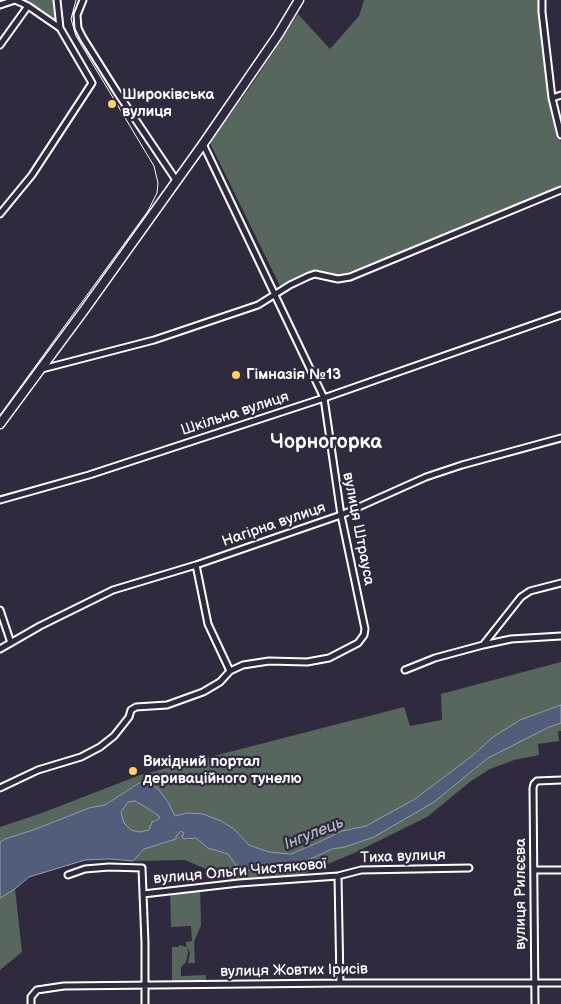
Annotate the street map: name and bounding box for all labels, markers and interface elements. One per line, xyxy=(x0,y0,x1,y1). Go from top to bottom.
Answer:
place label: Широківська вулиця xyxy=(122,86,214,121)
marker: Широківська вулиця xyxy=(106,98,118,110)
place label: Гімназія №13 xyxy=(246,366,341,384)
marker: Гімназія №13 xyxy=(230,369,242,381)
street label: Шкільна вулиця xyxy=(179,388,291,440)
district label: Чорногорка xyxy=(270,431,382,455)
street label: вулиця Штрауса xyxy=(338,471,378,587)
street label: Нагірна вулиця xyxy=(220,499,328,551)
place label: Вихідний портал дериваційного тунелю xyxy=(143,753,302,788)
marker: Вихідний портал дериваційного тунелю xyxy=(127,765,139,777)
water label: Інгулець xyxy=(281,813,347,855)
street label: вулиця Рилєєва xyxy=(512,838,530,950)
street label: Тиха вулиця xyxy=(360,847,446,867)
street label: вулиця Ольги Чистякової xyxy=(153,855,327,889)
street label: вулиця Жовтих Ірисів xyxy=(220,961,368,981)

